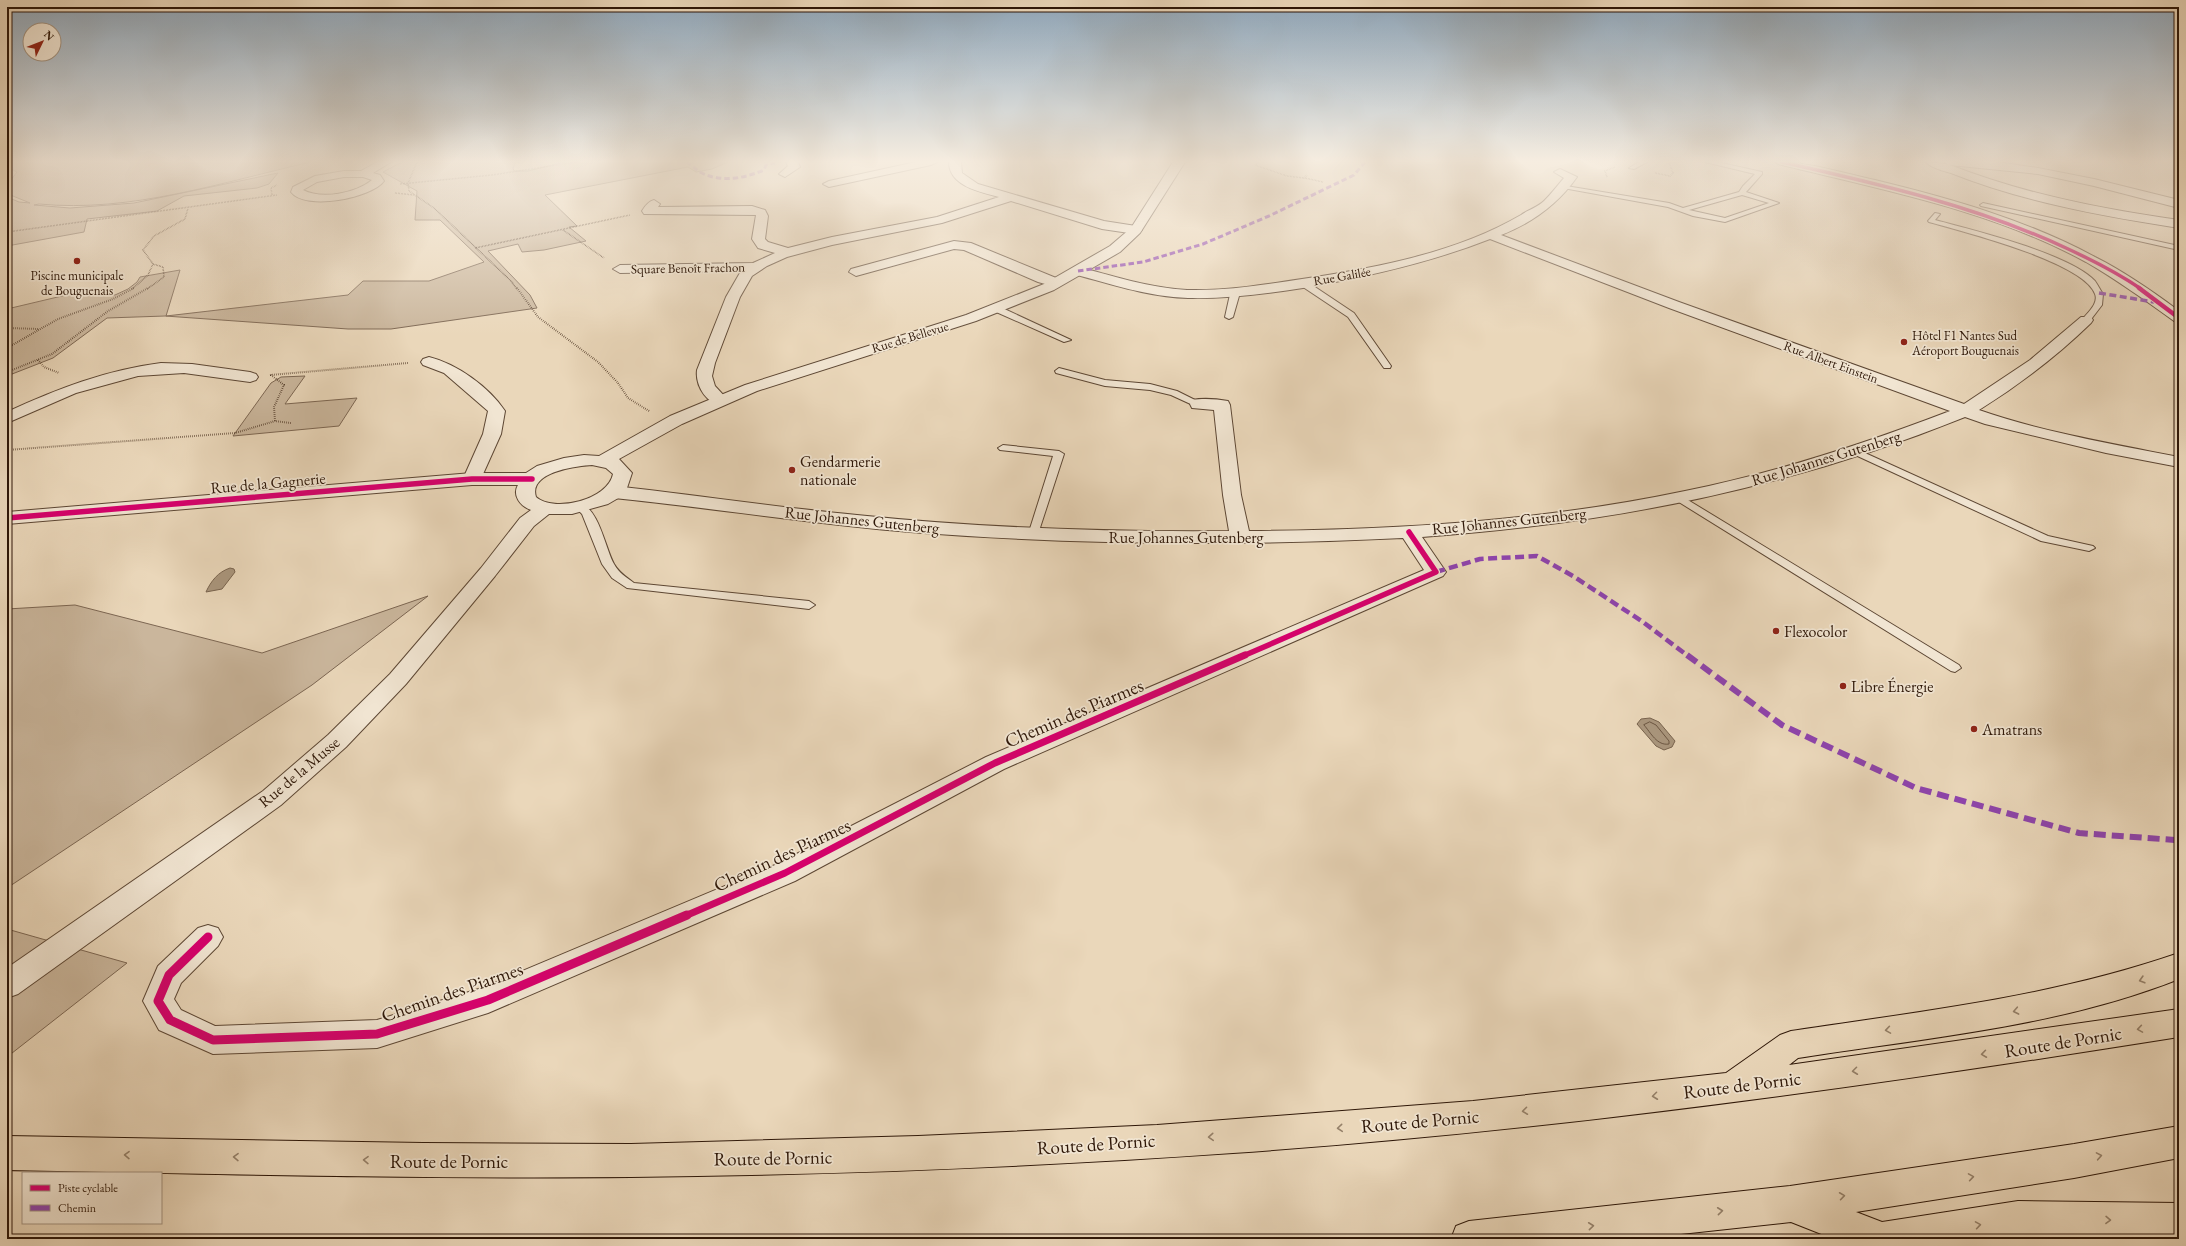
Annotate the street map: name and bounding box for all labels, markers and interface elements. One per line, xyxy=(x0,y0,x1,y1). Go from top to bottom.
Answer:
north arrow xyxy=(22,22,62,62)
text: N xyxy=(41,27,58,43)
marker: Piscine municipale de Bouguenais xyxy=(72,256,82,266)
street label: Square Benoît Frachon xyxy=(631,259,745,277)
street label: Rue Galilée xyxy=(1312,263,1372,289)
place label: Piscine municipale de Bouguenais xyxy=(31,267,123,299)
street label: Rue de Bellevue xyxy=(869,317,951,357)
place label: Hôtel F1 Nantes Sud Aéroport Bouguenais xyxy=(1911,327,2019,359)
street label: Rue Albert Einstein xyxy=(1781,337,1881,387)
marker: Hôtel F1 Nantes Sud Aéroport Bouguenais xyxy=(1899,337,1909,347)
street label: Rue Johannes Gutenberg xyxy=(1749,425,1904,491)
place label: Gendarmerie nationale xyxy=(800,451,880,490)
marker: Gendarmerie nationale xyxy=(787,465,797,475)
street label: Rue de la Gagnerie xyxy=(210,468,326,498)
street label: Rue Johannes Gutenberg xyxy=(784,501,941,539)
street label: Rue Johannes Gutenberg xyxy=(1431,502,1588,540)
street label: Rue Johannes Gutenberg xyxy=(1108,527,1265,548)
place label: Flexocolor xyxy=(1784,621,1848,642)
marker: Flexocolor xyxy=(1771,626,1781,636)
street label: Chemin des Piarmes xyxy=(1001,673,1147,753)
place label: Libre Énergie xyxy=(1851,676,1933,697)
marker: Libre Énergie xyxy=(1838,681,1848,691)
place label: Amatrans xyxy=(1981,719,2042,740)
marker: Amatrans xyxy=(1969,724,1979,734)
street label: Rue de la Musse xyxy=(254,732,344,812)
street label: Chemin des Piarmes xyxy=(710,812,854,898)
street label: Chemin des Piarmes xyxy=(378,956,526,1028)
one-way arrow xyxy=(2139,975,2146,983)
one-way arrow xyxy=(2013,1006,2019,1014)
street label: Route de Pornic xyxy=(2002,1020,2124,1064)
one-way arrow xyxy=(2137,1024,2144,1033)
one-way arrow xyxy=(1885,1025,1891,1034)
one-way arrow xyxy=(1981,1049,1987,1058)
street label: Route de Pornic xyxy=(1682,1065,1803,1105)
one-way arrow xyxy=(1852,1066,1859,1075)
one-way arrow xyxy=(1652,1091,1658,1100)
street label: Route de Pornic xyxy=(1360,1103,1480,1139)
one-way arrow xyxy=(1522,1106,1528,1115)
one-way arrow xyxy=(1337,1123,1343,1132)
street label: Route de Pornic xyxy=(1036,1127,1156,1161)
one-way arrow xyxy=(1208,1132,1214,1141)
street label: Route de Pornic xyxy=(713,1144,833,1172)
street label: Route de Pornic xyxy=(390,1149,509,1174)
one-way arrow xyxy=(124,1151,130,1159)
one-way arrow xyxy=(2096,1152,2102,1161)
one-way arrow xyxy=(233,1153,239,1161)
one-way arrow xyxy=(363,1156,369,1164)
legend xyxy=(22,1172,162,1224)
one-way arrow xyxy=(1968,1173,1974,1182)
text: Piste cyclable xyxy=(58,1180,118,1196)
one-way arrow xyxy=(1839,1192,1845,1201)
text: Chemin xyxy=(58,1200,97,1216)
one-way arrow xyxy=(1717,1207,1723,1216)
one-way arrow xyxy=(2105,1216,2111,1224)
one-way arrow xyxy=(1588,1221,1594,1230)
one-way arrow xyxy=(1975,1221,1981,1230)

